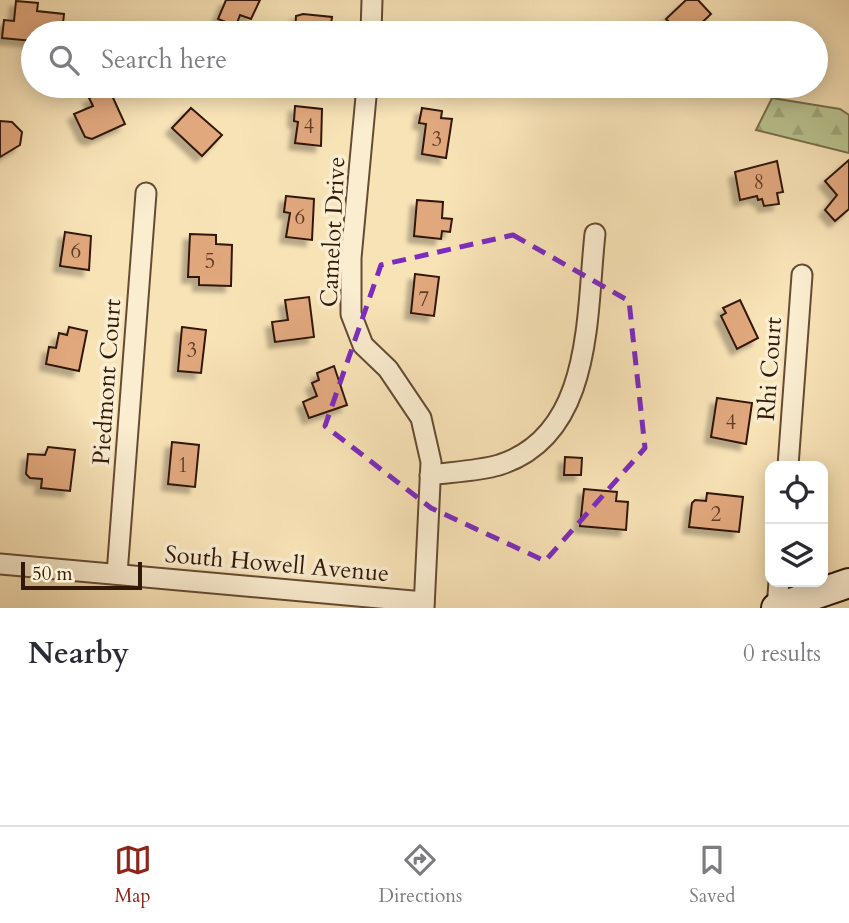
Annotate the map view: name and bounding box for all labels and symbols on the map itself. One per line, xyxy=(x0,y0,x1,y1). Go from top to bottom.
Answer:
house number: 4 xyxy=(304,112,315,141)
house number: 3 xyxy=(432,125,442,154)
street label: Camelot Drive xyxy=(313,156,353,308)
house number: 8 xyxy=(754,168,764,197)
house number: 6 xyxy=(295,203,305,232)
house number: 6 xyxy=(71,237,81,266)
house number: 5 xyxy=(205,247,215,276)
house number: 7 xyxy=(419,285,430,314)
street label: Piedmont Court xyxy=(85,297,129,466)
street label: Rhi Court xyxy=(750,316,790,422)
house number: 3 xyxy=(187,336,197,365)
house number: 4 xyxy=(726,408,737,437)
house number: 1 xyxy=(178,451,188,480)
house number: 2 xyxy=(711,500,722,529)
street label: South Howell Avenue xyxy=(163,538,391,590)
scale bar xyxy=(21,559,142,591)

